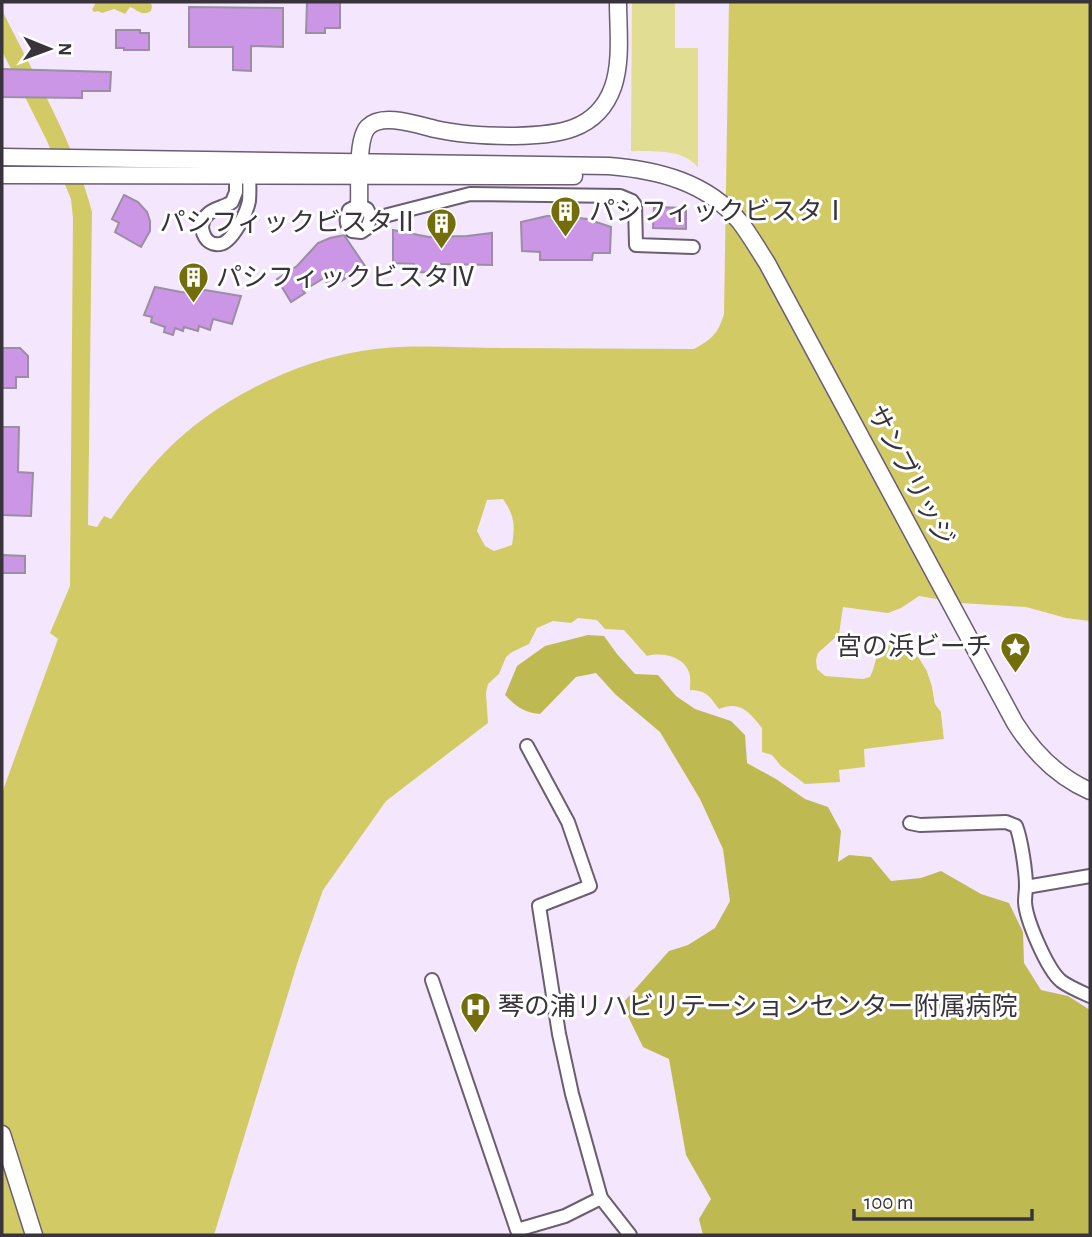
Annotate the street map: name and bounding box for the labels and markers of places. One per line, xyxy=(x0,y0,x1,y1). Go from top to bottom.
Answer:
building icon: パシフィックビスタⅠ xyxy=(549,195,583,239)
place label: パシフィックビスタⅠ xyxy=(589,198,848,225)
building icon: パシフィックビスタⅡ xyxy=(425,206,459,250)
place label: パシフィックビスタⅡ xyxy=(160,209,419,236)
building icon: パシフィックビスタⅣ xyxy=(176,261,210,305)
place label: パシフィックビスタⅣ xyxy=(216,264,475,291)
place icon: 宮の浜ビーチ xyxy=(998,630,1032,674)
place label: 宮の浜ビーチ xyxy=(836,633,992,660)
hospital icon: 琴の浦リハビリテーションセンター附属病院 xyxy=(458,990,492,1034)
place label: 琴の浦リハビリテーションセンター附属病院 xyxy=(498,993,1017,1020)

